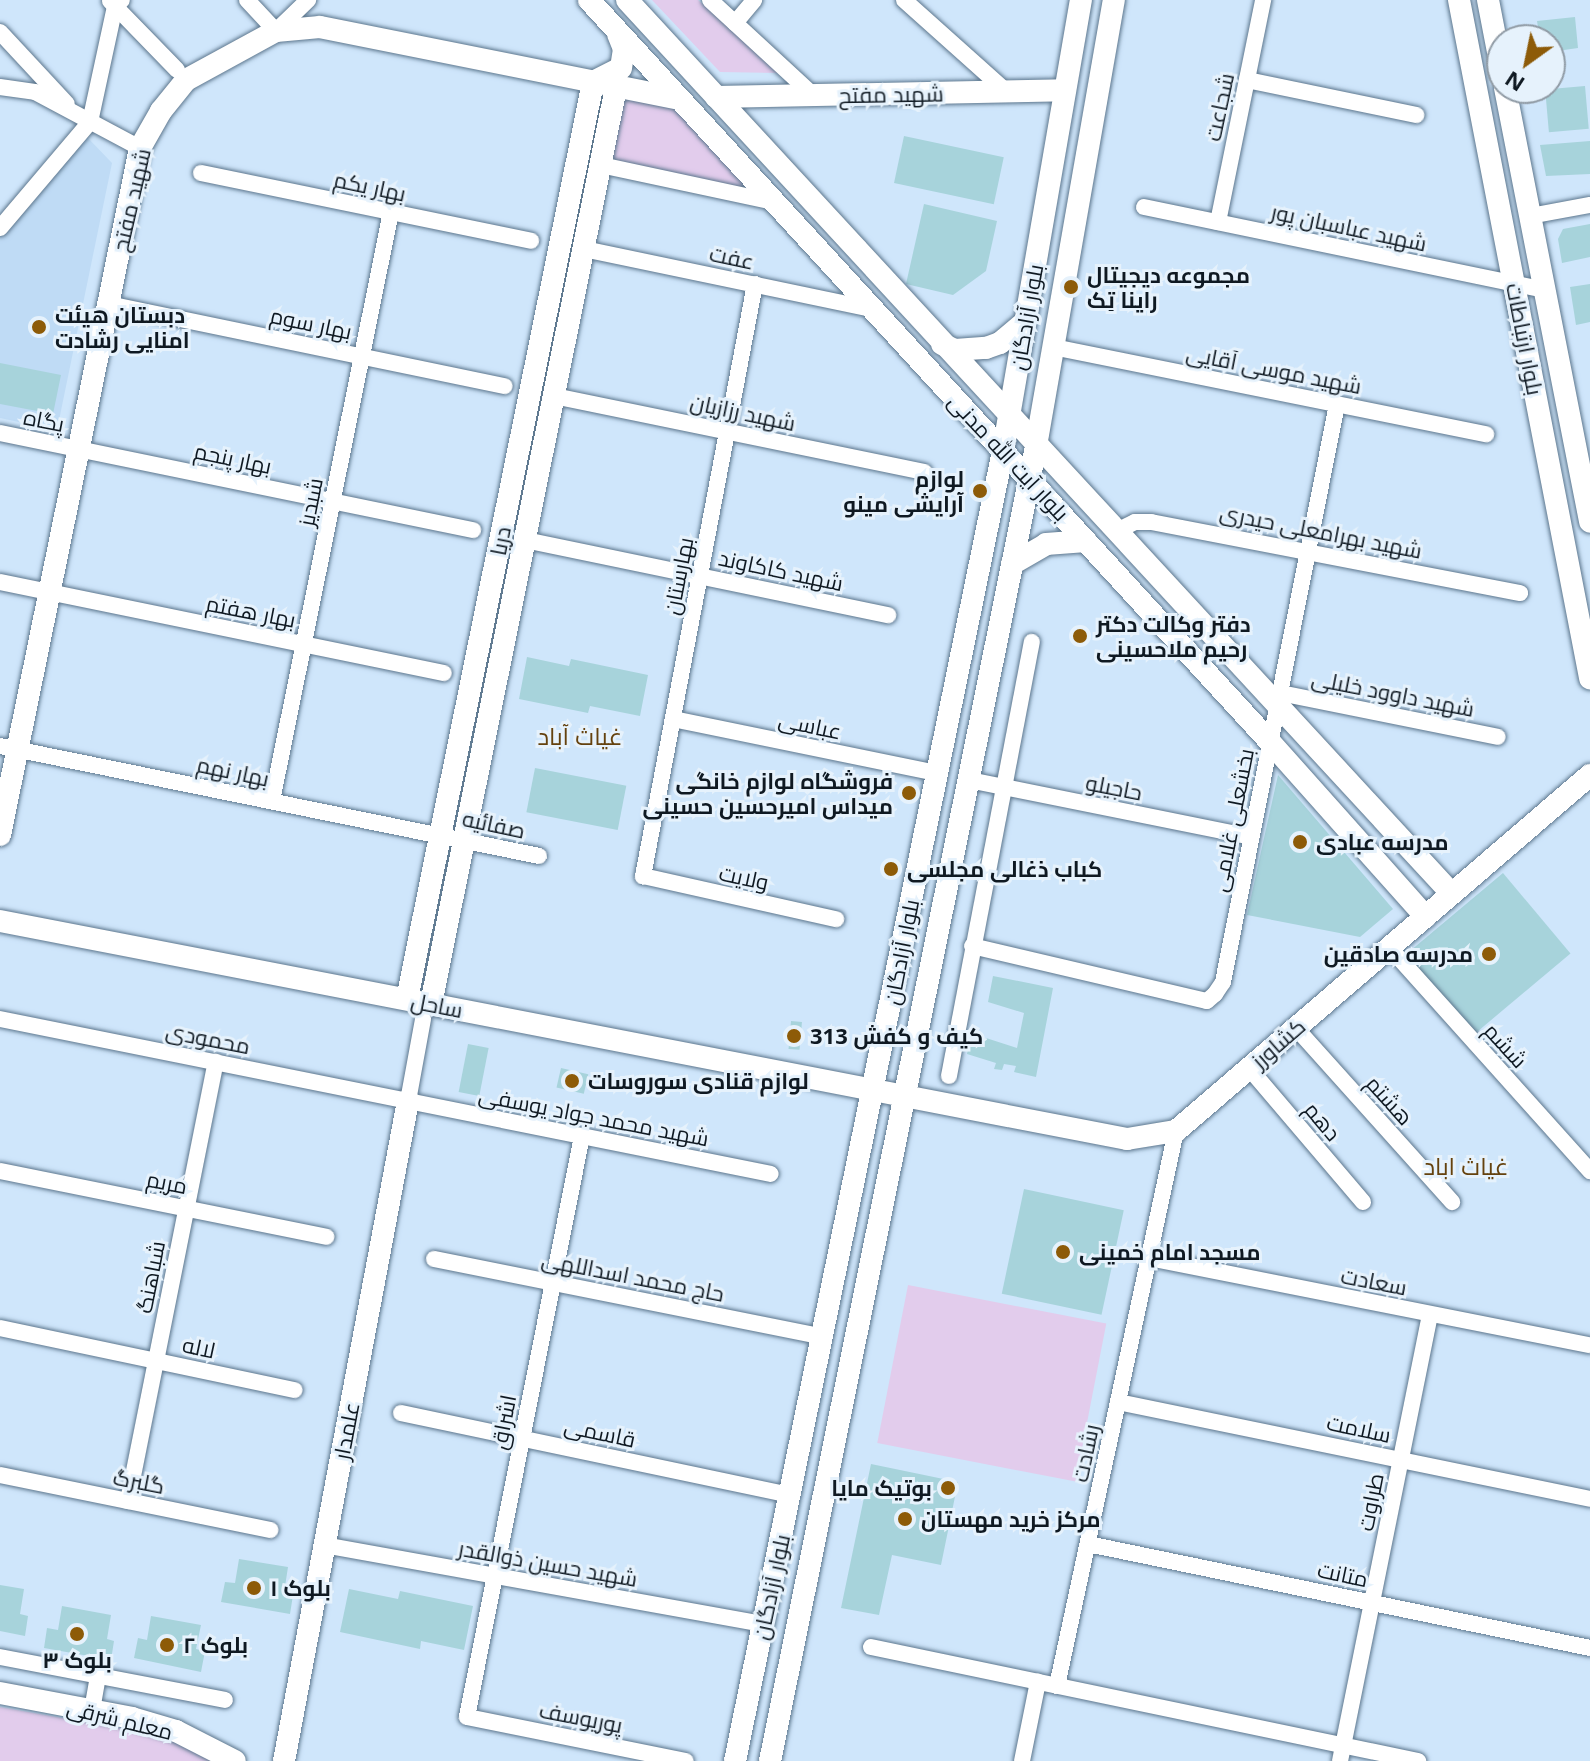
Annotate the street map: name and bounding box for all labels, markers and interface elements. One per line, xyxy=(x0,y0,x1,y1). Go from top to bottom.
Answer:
north arrow xyxy=(1486,24,1566,104)
text: N xyxy=(1498,65,1530,100)
street label: شجاعت xyxy=(1199,71,1239,143)
street label: شهید مفتح xyxy=(838,80,944,108)
street label: شهید مفتح xyxy=(106,146,156,254)
street label: بهار یکم xyxy=(331,165,409,207)
street label: شهید عباسبان پور xyxy=(1269,198,1429,256)
street label: عفت xyxy=(707,239,757,275)
place label: مجموعه دیجیتال راینا تِک xyxy=(1087,261,1250,312)
street label: بلوار آزادگان xyxy=(1004,262,1048,372)
marker: مجموعه دیجیتال راینا تِک xyxy=(1062,278,1080,296)
street label: بلوار ارتباطات xyxy=(1501,281,1549,397)
place label: دبستان هیئت امنایی رشادت xyxy=(55,301,190,352)
street label: بهار سوم xyxy=(268,301,354,345)
marker: دبستان هیئت امنایی رشادت xyxy=(30,318,48,336)
street label: شهید موسی آقایی xyxy=(1184,339,1364,399)
street label: شهید رزازیان xyxy=(688,388,798,436)
street label: بلوار آیت الله مدنی xyxy=(943,388,1075,526)
street label: پگاه xyxy=(21,403,67,437)
street label: بهار پنجم xyxy=(192,437,274,479)
place label: لوازم آرایشی مینو xyxy=(843,465,964,516)
street label: شبدیز xyxy=(292,475,328,529)
marker: لوازم آرایشی مینو xyxy=(971,482,989,500)
street label: شهید بهرامعلی حیدری xyxy=(1218,498,1424,564)
street label: دریا xyxy=(484,524,516,558)
street label: بهارستان xyxy=(658,535,698,617)
street label: شهید کاکاوند xyxy=(716,544,846,596)
street label: بهار هفتم xyxy=(204,589,298,633)
place label: دفتر وکالت دکتر رحیم ملاحسینی xyxy=(1096,610,1251,662)
marker: دفتر وکالت دکتر رحیم ملاحسینی xyxy=(1071,627,1089,645)
street label: شهید داوود خلیلی xyxy=(1309,664,1477,722)
street label: عباسی xyxy=(776,705,844,745)
district label: غیاث آباد xyxy=(537,722,623,750)
street label: بخشعلی غلامی xyxy=(1205,746,1259,894)
street label: بهار نهم xyxy=(194,750,272,792)
place label: فروشگاه لوازم خانگی میداس امیرحسین حسینی xyxy=(642,767,893,818)
street label: حاجیلو xyxy=(1084,769,1144,805)
marker: فروشگاه لوازم خانگی میداس امیرحسین حسینی xyxy=(900,784,918,802)
street label: صفائیه xyxy=(460,804,528,844)
place label: مدرسه عبادی xyxy=(1316,829,1449,855)
marker: مدرسه عبادی xyxy=(1291,833,1309,851)
place label: کباب ذغالی مجلسی xyxy=(907,856,1102,882)
street label: ولایت xyxy=(717,859,771,895)
marker: کباب ذغالی مجلسی xyxy=(882,860,900,878)
street label: بلوار آزادگان xyxy=(878,897,924,1007)
place label: مدرسه صادقین xyxy=(1324,941,1473,967)
marker: مدرسه صادقین xyxy=(1480,945,1498,963)
street label: ساحل xyxy=(409,987,465,1023)
street label: کشاورز xyxy=(1246,1012,1310,1074)
street label: محمودی xyxy=(164,1017,252,1059)
street label: ششم xyxy=(1479,1017,1533,1073)
place label: کیف و کفش 313 xyxy=(810,1023,983,1049)
marker: کیف و کفش 313 xyxy=(785,1027,803,1045)
place label: لوازم قنادی سوروسات xyxy=(588,1068,809,1094)
street label: هشتم xyxy=(1361,1070,1419,1130)
marker: لوازم قنادی سوروسات xyxy=(563,1072,581,1090)
street label: شهید محمد جواد یوسفی xyxy=(477,1081,711,1151)
street label: دهم xyxy=(1299,1096,1347,1146)
district label: غیاث اباد xyxy=(1423,1152,1509,1180)
street label: مریم xyxy=(144,1165,190,1199)
street label: شباهنگ xyxy=(130,1239,170,1315)
place label: مسجد امام خمینی xyxy=(1079,1239,1260,1265)
marker: مسجد امام خمینی xyxy=(1054,1243,1072,1261)
street label: حاج محمد اسداللهی xyxy=(539,1245,727,1307)
street label: سعادت xyxy=(1339,1262,1409,1300)
street label: لاله xyxy=(180,1331,218,1363)
street label: اشراق xyxy=(485,1392,521,1452)
street label: علمدار xyxy=(327,1400,365,1462)
street label: سلامت xyxy=(1324,1408,1394,1448)
street label: قاسمی xyxy=(562,1412,638,1452)
street label: رشادت xyxy=(1066,1422,1104,1484)
street label: گلبرگ xyxy=(111,1463,167,1499)
street label: طراوت xyxy=(1351,1471,1389,1533)
place label: بوتیک مایا xyxy=(831,1475,932,1501)
marker: بوتیک مایا xyxy=(939,1479,957,1497)
place label: مرکز خرید مهستان xyxy=(921,1506,1101,1532)
marker: مرکز خرید مهستان xyxy=(896,1510,914,1528)
street label: بلوار آزادگان xyxy=(747,1532,795,1642)
street label: شهید حسین ذوالقدر xyxy=(456,1534,640,1592)
street label: متانت xyxy=(1315,1556,1371,1592)
place label: بلوک ۱ xyxy=(270,1575,331,1601)
marker: بلوک ۱ xyxy=(245,1579,263,1597)
marker: بلوک ۳ xyxy=(68,1625,86,1643)
place label: بلوک ۲ xyxy=(183,1632,248,1658)
marker: بلوک ۲ xyxy=(158,1636,176,1654)
place label: بلوک ۳ xyxy=(42,1647,112,1673)
street label: معلم شرقی xyxy=(64,1693,176,1745)
street label: پوریوسف xyxy=(537,1696,625,1738)

